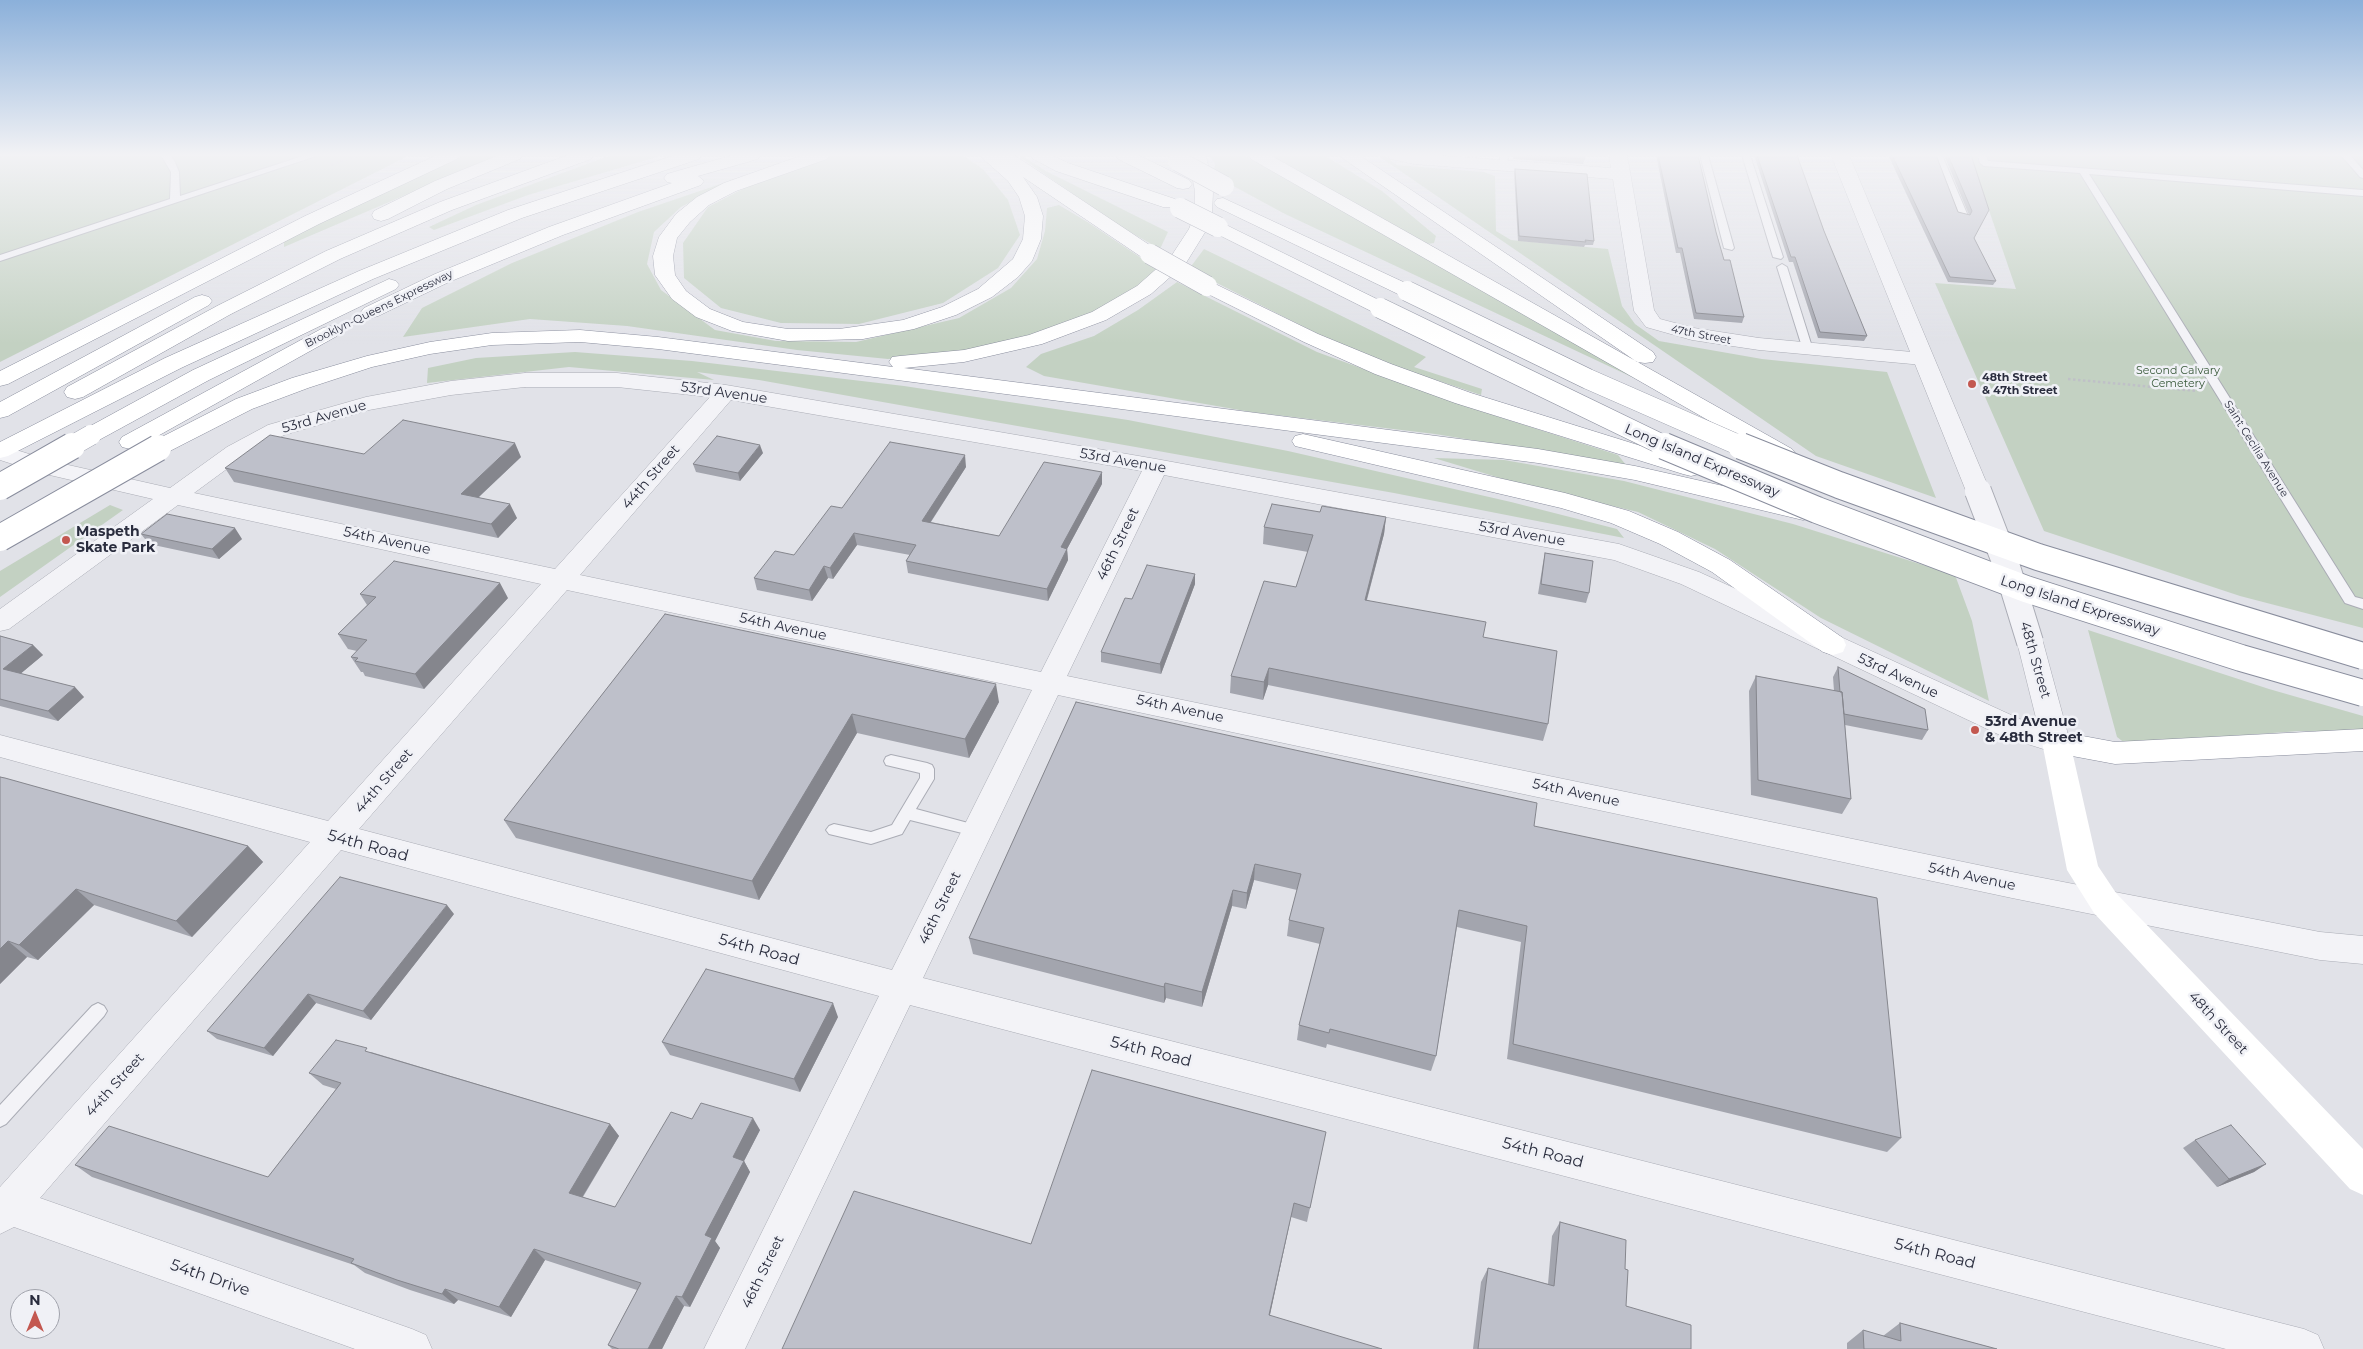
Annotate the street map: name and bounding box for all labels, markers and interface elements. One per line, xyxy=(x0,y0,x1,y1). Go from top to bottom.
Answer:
street label: Brooklyn-Queens Expressway xyxy=(303,267,455,351)
street label: 47th Street xyxy=(1670,323,1732,347)
park label: Second Calvary Cemetery xyxy=(2136,364,2220,390)
place label: 48th Street & 47th Street xyxy=(1982,371,2058,397)
marker: 48th Street & 47th Street xyxy=(1966,378,1978,390)
street label: 53rd Avenue xyxy=(680,379,768,407)
street label: 53rd Avenue xyxy=(280,397,368,437)
street label: Saint Cecilia Avenue xyxy=(2221,398,2291,500)
street label: Long Island Expressway xyxy=(1622,421,1782,501)
street label: 44th Street xyxy=(619,441,683,513)
street label: 53rd Avenue xyxy=(1079,445,1167,477)
street label: 46th Street xyxy=(1093,505,1143,583)
street label: 53rd Avenue xyxy=(1478,518,1566,550)
place label: Maspeth Skate Park xyxy=(76,524,155,556)
street label: 54th Avenue xyxy=(342,524,432,558)
marker: Maspeth Skate Park xyxy=(60,534,72,546)
street label: Long Island Expressway xyxy=(1998,572,2162,640)
street label: 54th Avenue xyxy=(738,610,828,644)
street label: 48th Street xyxy=(2016,619,2054,701)
street label: 53rd Avenue xyxy=(1855,650,1941,702)
street label: 54th Avenue xyxy=(1135,692,1225,726)
place label: 53rd Avenue & 48th Street xyxy=(1985,714,2083,746)
marker: 53rd Avenue & 48th Street xyxy=(1969,724,1981,736)
street label: 44th Street xyxy=(352,745,416,817)
street label: 54th Avenue xyxy=(1531,776,1621,810)
street label: 54th Road xyxy=(325,826,411,866)
street label: 54th Avenue xyxy=(1927,860,2017,894)
street label: 46th Street xyxy=(915,869,965,947)
street label: 54th Road xyxy=(716,930,802,970)
street label: 48th Street xyxy=(2185,988,2251,1058)
street label: 54th Road xyxy=(1108,1033,1194,1071)
street label: 44th Street xyxy=(82,1050,148,1120)
street label: 54th Road xyxy=(1500,1134,1586,1172)
street label: 46th Street xyxy=(738,1233,788,1311)
street label: 54th Road xyxy=(1892,1235,1978,1273)
street label: 54th Drive xyxy=(168,1255,252,1301)
north arrow xyxy=(10,1289,60,1339)
text: N xyxy=(29,1291,41,1309)

